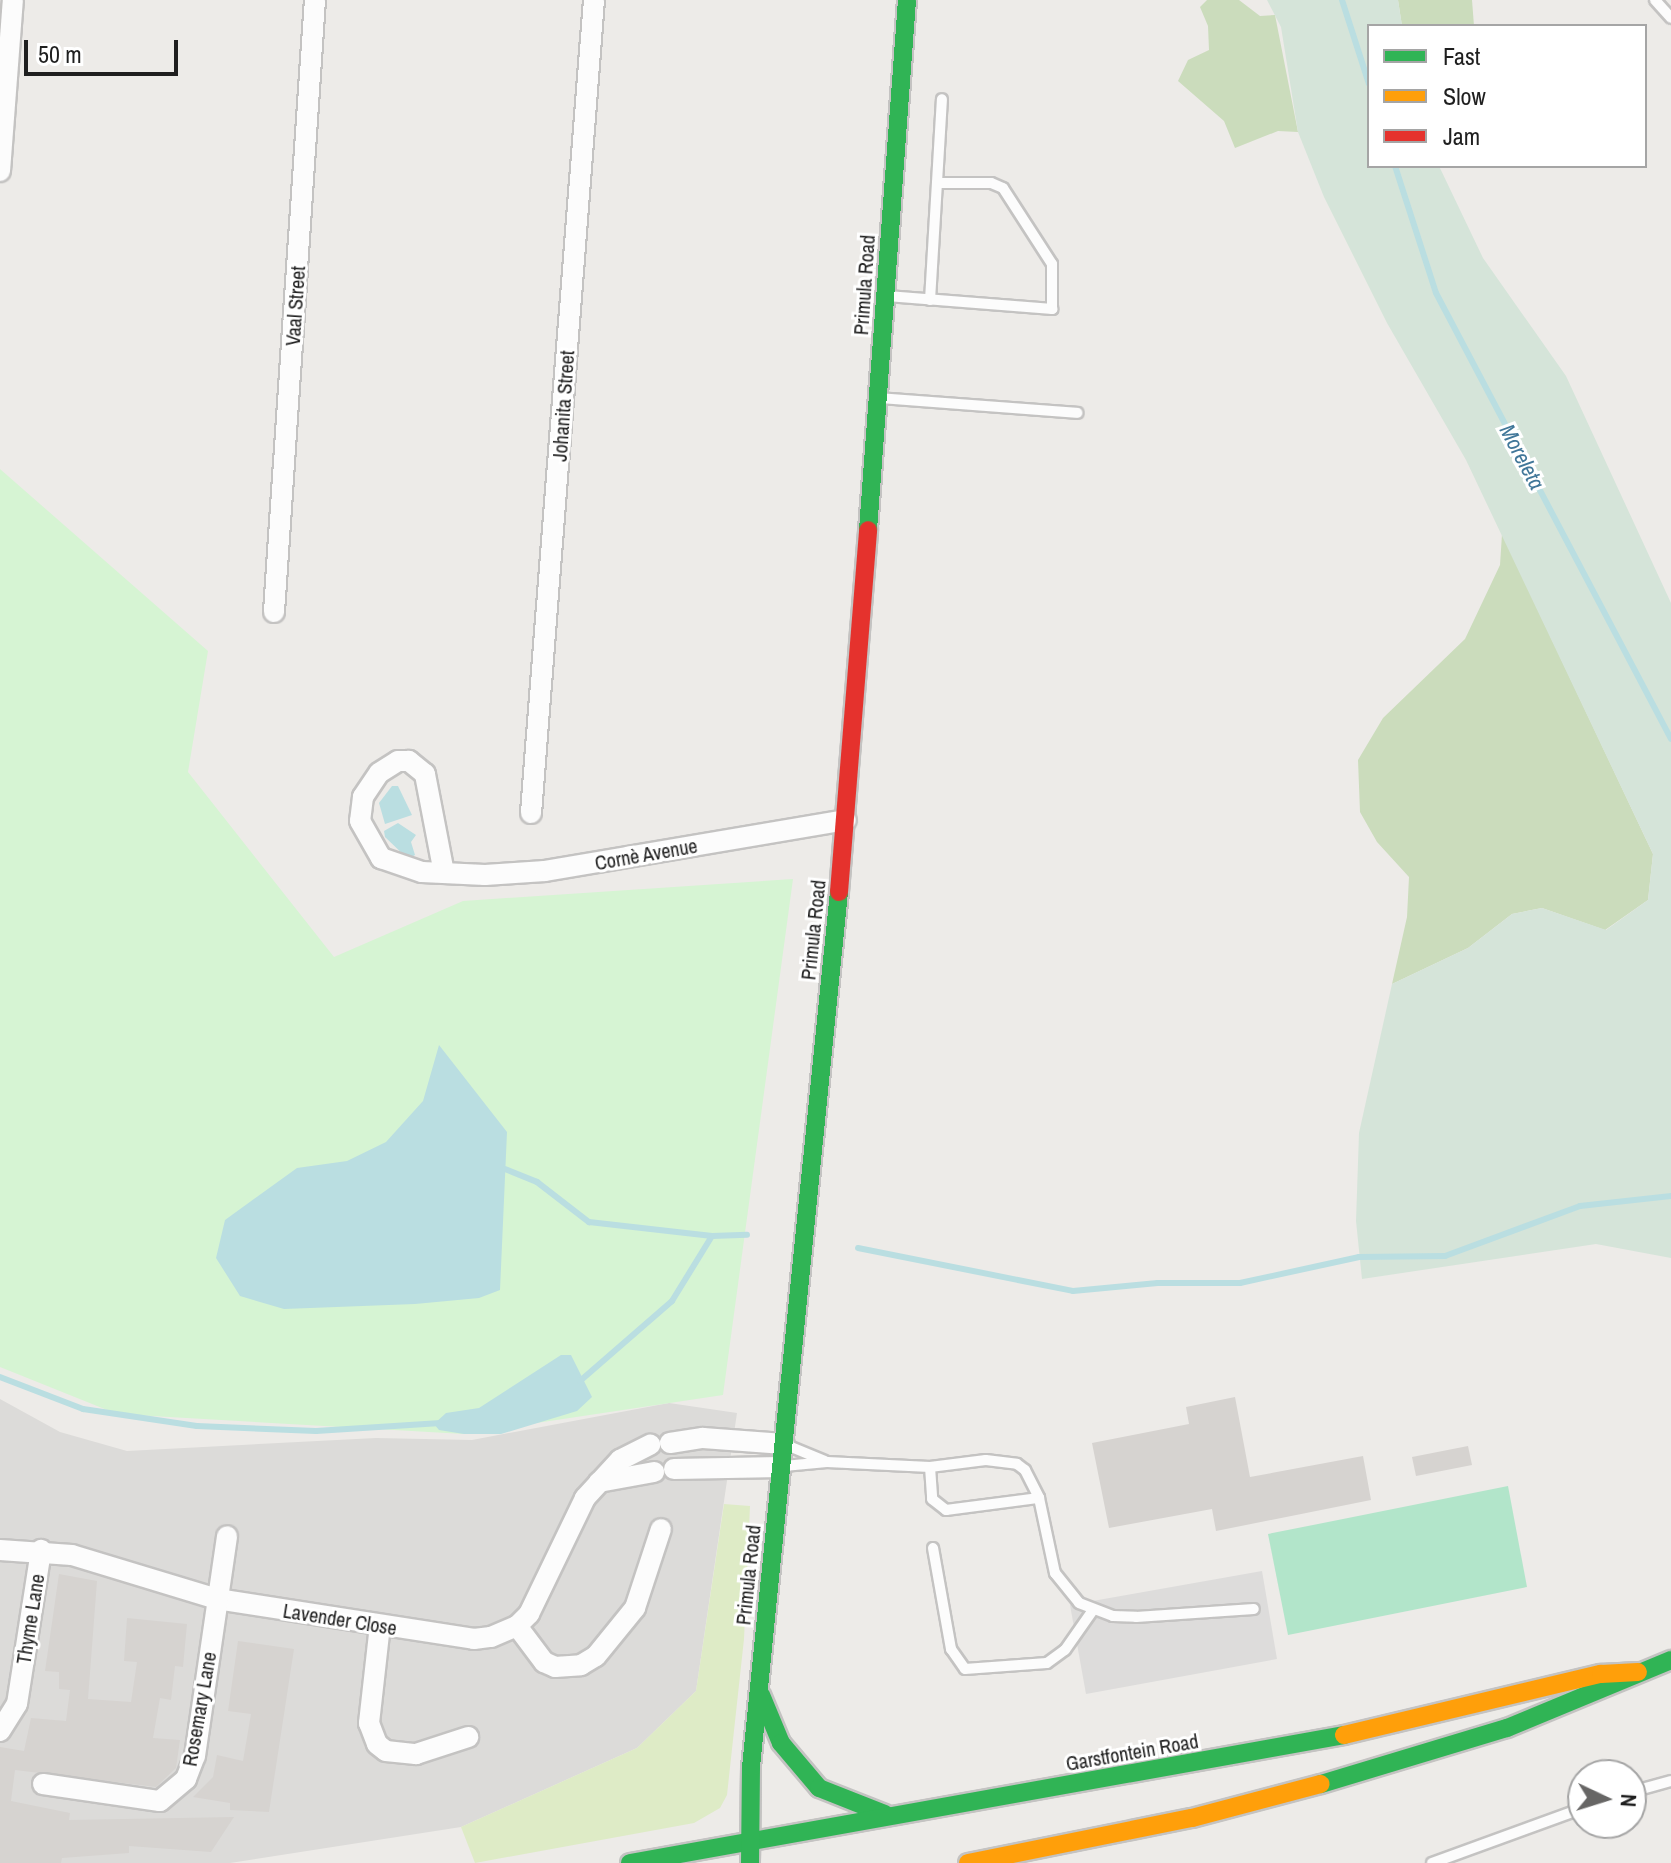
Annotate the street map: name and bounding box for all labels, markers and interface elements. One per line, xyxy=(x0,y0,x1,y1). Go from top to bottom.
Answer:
scale bar xyxy=(28,24,182,74)
legend xyxy=(1367,24,1647,168)
text: 50 m xyxy=(38,38,82,70)
text: Fast xyxy=(1443,40,1480,72)
text: Slow xyxy=(1443,80,1486,112)
text: Jam xyxy=(1443,120,1480,152)
street label: Primula Road xyxy=(849,234,879,336)
street label: Vaal Street xyxy=(280,265,310,347)
street label: Johanita Street xyxy=(547,350,579,462)
water label: Moreleta xyxy=(1494,420,1550,494)
street label: Cornè Avenue xyxy=(592,833,700,875)
street label: Primula Road xyxy=(796,879,830,981)
street label: Primula Road xyxy=(731,1524,765,1626)
street label: Thyme Lane xyxy=(11,1572,49,1666)
street label: Lavender Close xyxy=(281,1598,399,1640)
street label: Rosemary Lane xyxy=(177,1650,221,1768)
street label: Garstfontein Road xyxy=(1064,1729,1200,1775)
north arrow xyxy=(1567,1759,1647,1839)
text: N xyxy=(1614,1793,1644,1808)

